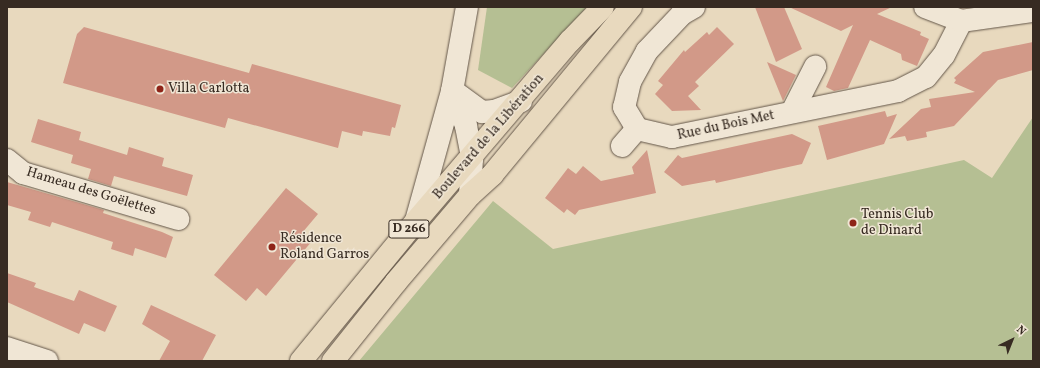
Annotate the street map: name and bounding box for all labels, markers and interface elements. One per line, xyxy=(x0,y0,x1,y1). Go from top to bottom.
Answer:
street label: Boulevard de la Libération xyxy=(430,71,548,203)
place label: Villa Carlotta xyxy=(168,81,250,97)
marker: Villa Carlotta xyxy=(155,84,165,94)
street label: Rue du Bois Met xyxy=(676,107,776,145)
street label: Hameau des Goëlettes xyxy=(24,164,158,220)
place label: Tennis Club de Dinard xyxy=(861,207,933,240)
road number: D 266 xyxy=(388,218,430,240)
marker: Tennis Club de Dinard xyxy=(848,218,858,228)
place label: Résidence Roland Garros xyxy=(280,231,369,264)
marker: Résidence Roland Garros xyxy=(267,242,277,252)
north arrow xyxy=(992,320,1032,360)
text: N xyxy=(1012,323,1029,339)

